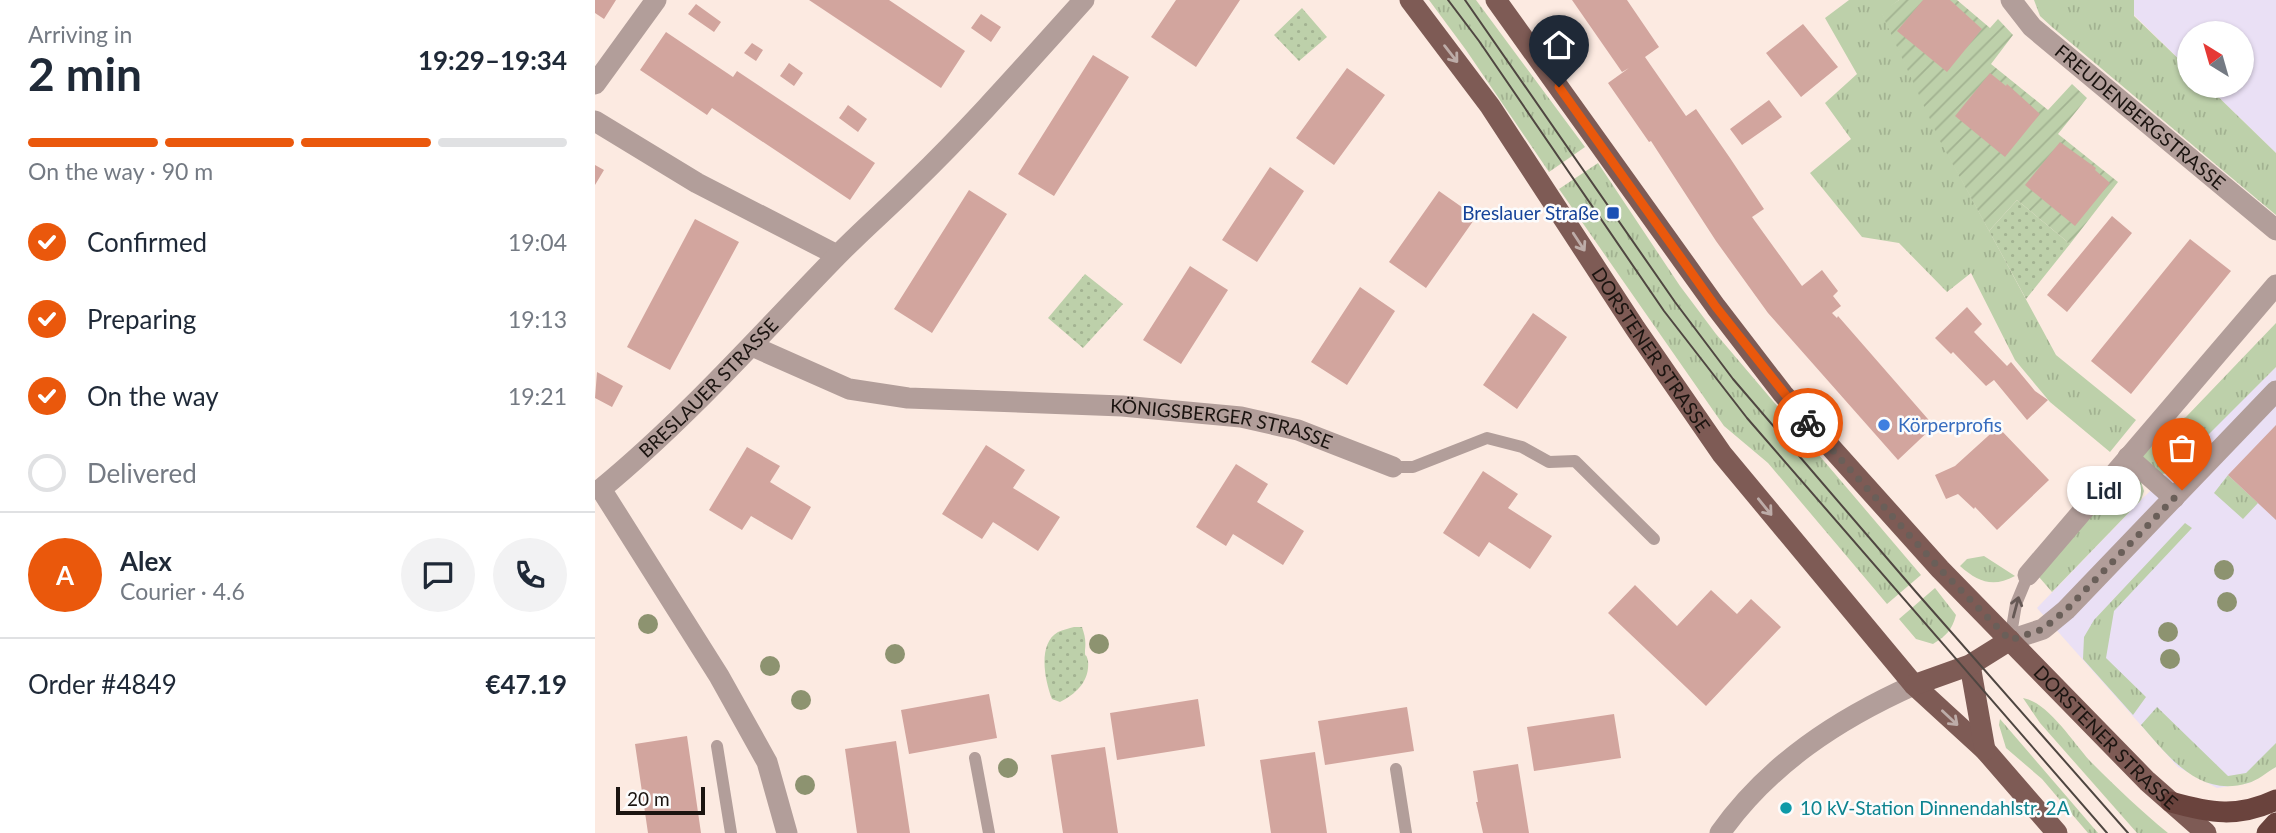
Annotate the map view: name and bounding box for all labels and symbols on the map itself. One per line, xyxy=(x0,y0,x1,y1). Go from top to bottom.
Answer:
pin xyxy=(1529,15,1589,87)
north arrow xyxy=(2177,21,2254,98)
street label: FREUDENBERGSTRASSE xyxy=(2051,39,2230,194)
one-way arrow xyxy=(1444,44,1459,63)
place label: Breslauer Straße xyxy=(1462,201,1599,224)
marker: Breslauer Straße xyxy=(1605,205,1621,221)
one-way arrow xyxy=(1572,232,1587,251)
street label: DORSTENER STRASSE xyxy=(1587,263,1715,436)
street label: BRESLAUER STRASSE xyxy=(634,313,782,462)
courier xyxy=(1773,388,1843,458)
street label: KÖNIGSBERGER STRASSE xyxy=(1110,394,1336,453)
place label: Körperprofis xyxy=(1898,413,2002,436)
marker: Körperprofis xyxy=(1876,417,1892,433)
pin xyxy=(2152,418,2212,490)
callout: Lidl xyxy=(2067,466,2140,514)
one-way arrow xyxy=(1757,498,1773,516)
one-way arrow xyxy=(2011,596,2024,618)
street label: DORSTENER STRASSE xyxy=(2029,660,2183,814)
one-way arrow xyxy=(1941,709,1958,726)
scale bar xyxy=(616,784,705,816)
place label: 10 kV-Station Dinnendahlstr. 2A xyxy=(1800,796,2070,819)
marker: 10 kV-Station Dinnendahlstr. 2A xyxy=(1778,800,1794,816)

